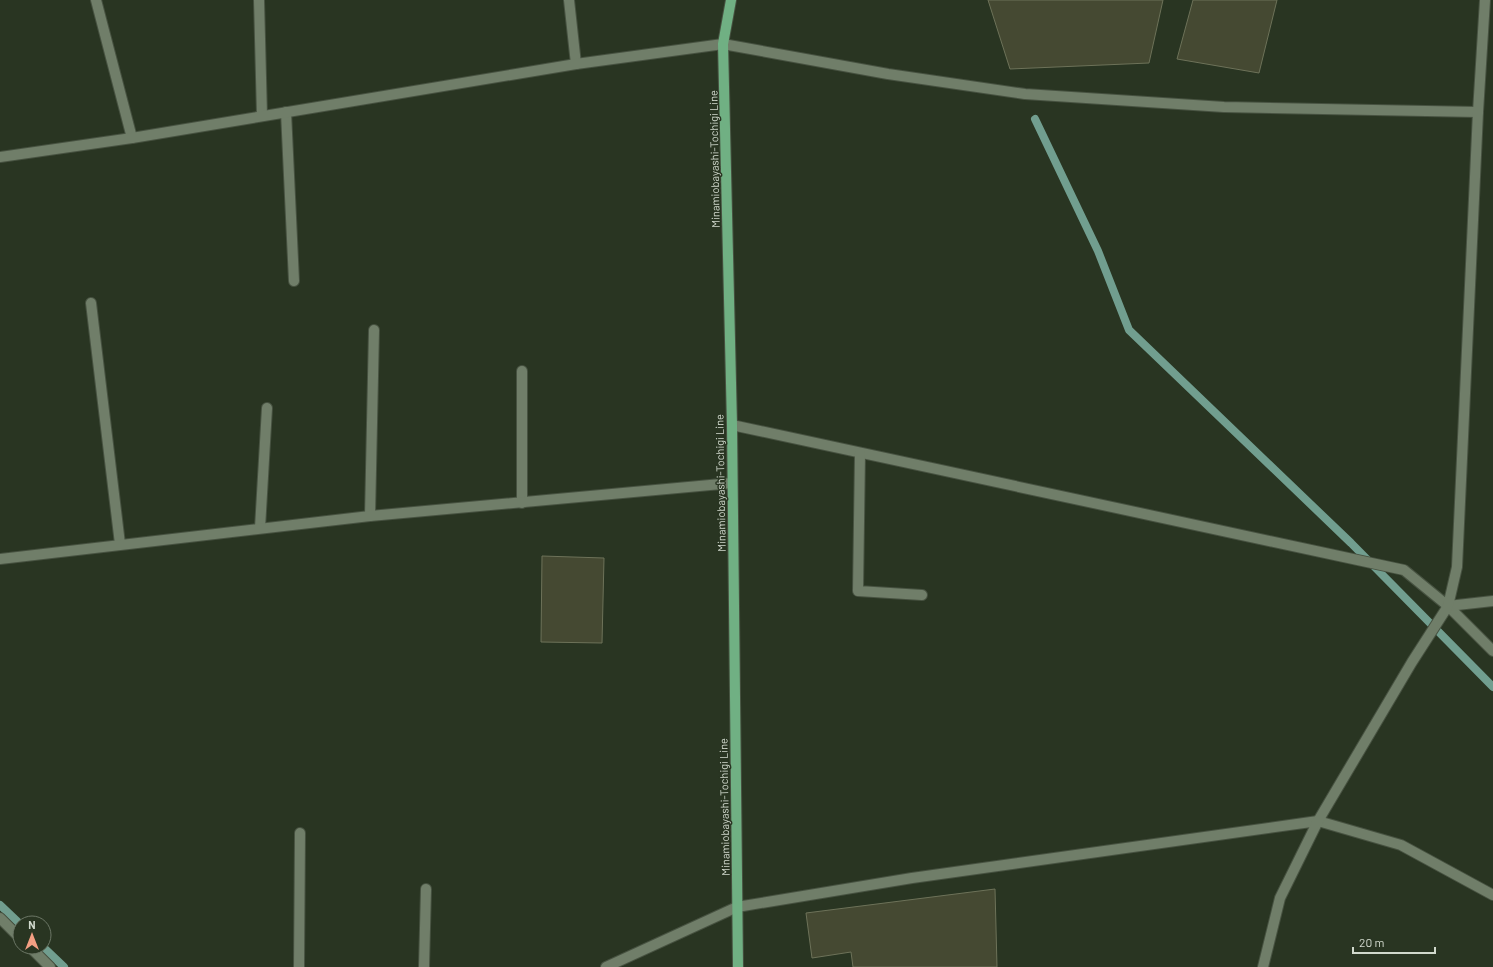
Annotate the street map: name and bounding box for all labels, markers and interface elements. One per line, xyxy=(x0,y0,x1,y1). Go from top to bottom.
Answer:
street label: Minamiobayashi-Tochigi Line xyxy=(706,90,722,228)
street label: Minamiobayashi-Tochigi Line xyxy=(712,414,728,552)
street label: Minamiobayashi-Tochigi Line xyxy=(716,738,732,876)
north arrow xyxy=(12,915,52,955)
text: N xyxy=(28,918,36,931)
scale bar xyxy=(1353,929,1435,955)
text: 20 m xyxy=(1359,935,1385,949)

